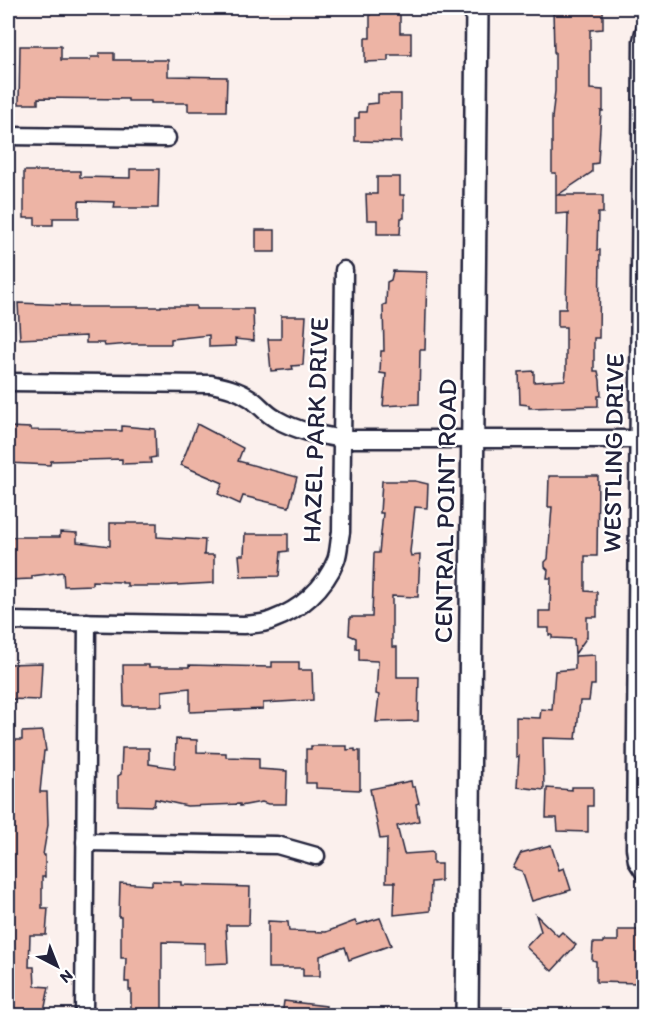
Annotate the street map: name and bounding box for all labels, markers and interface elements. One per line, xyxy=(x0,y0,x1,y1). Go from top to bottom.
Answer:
street label: HAZEL PARK DRIVE xyxy=(295,317,335,543)
street label: WESTLING DRIVE xyxy=(595,353,631,553)
street label: CENTRAL POINT ROAD xyxy=(427,378,463,644)
north arrow xyxy=(27,936,87,996)
text: N xyxy=(56,966,77,987)

